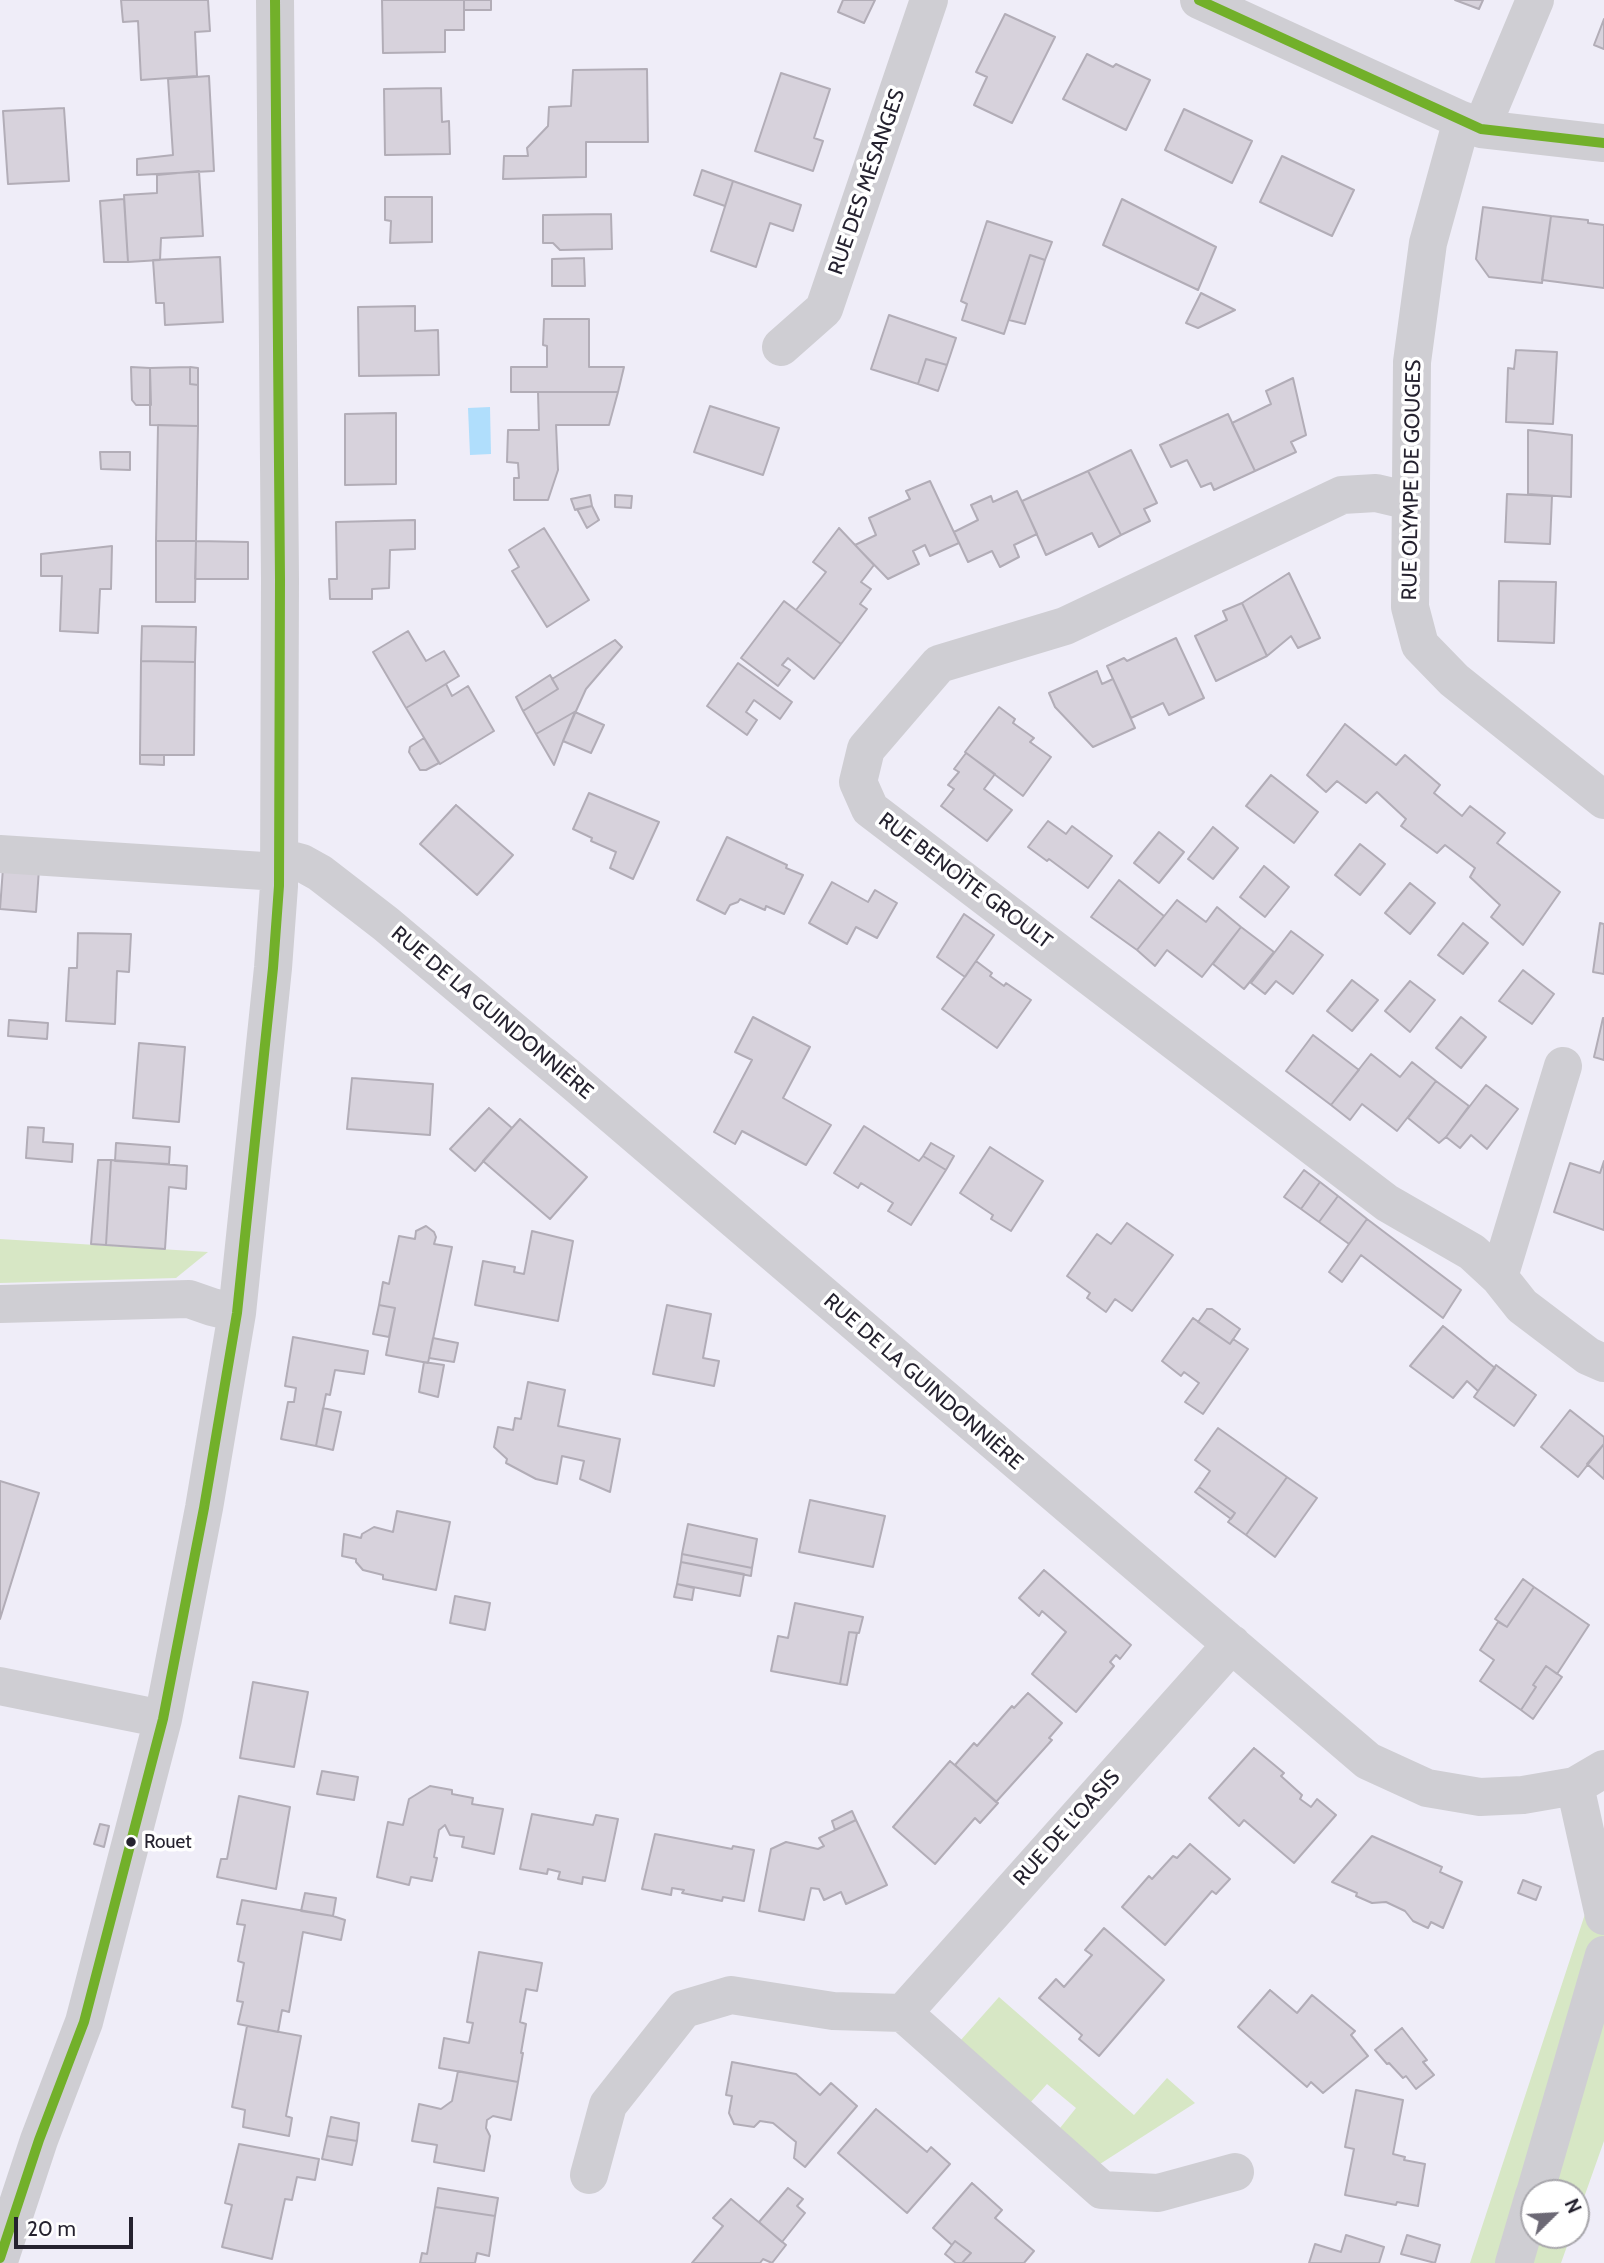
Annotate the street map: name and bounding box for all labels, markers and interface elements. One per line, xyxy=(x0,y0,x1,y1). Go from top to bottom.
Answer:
street label: RUE DES MÉSANGES xyxy=(823,86,911,278)
street label: RUE OLYMPE DE GOUGES xyxy=(1397,359,1427,601)
street label: RUE BENOÎTE GROULT xyxy=(873,808,1057,954)
street label: RUE DE LA GUINDONNIÈRE xyxy=(386,921,598,1105)
street label: RUE DE LA GUINDONNIÈRE xyxy=(818,1289,1028,1475)
street label: RUE DE L'OASIS xyxy=(1009,1765,1125,1891)
place label: Rouet xyxy=(144,1831,192,1853)
marker: Rouet xyxy=(124,1835,138,1849)
north arrow xyxy=(1520,2179,1590,2249)
text: N xyxy=(1560,2195,1586,2217)
scale bar xyxy=(18,2204,136,2248)
text: 20 m xyxy=(27,2216,76,2241)

